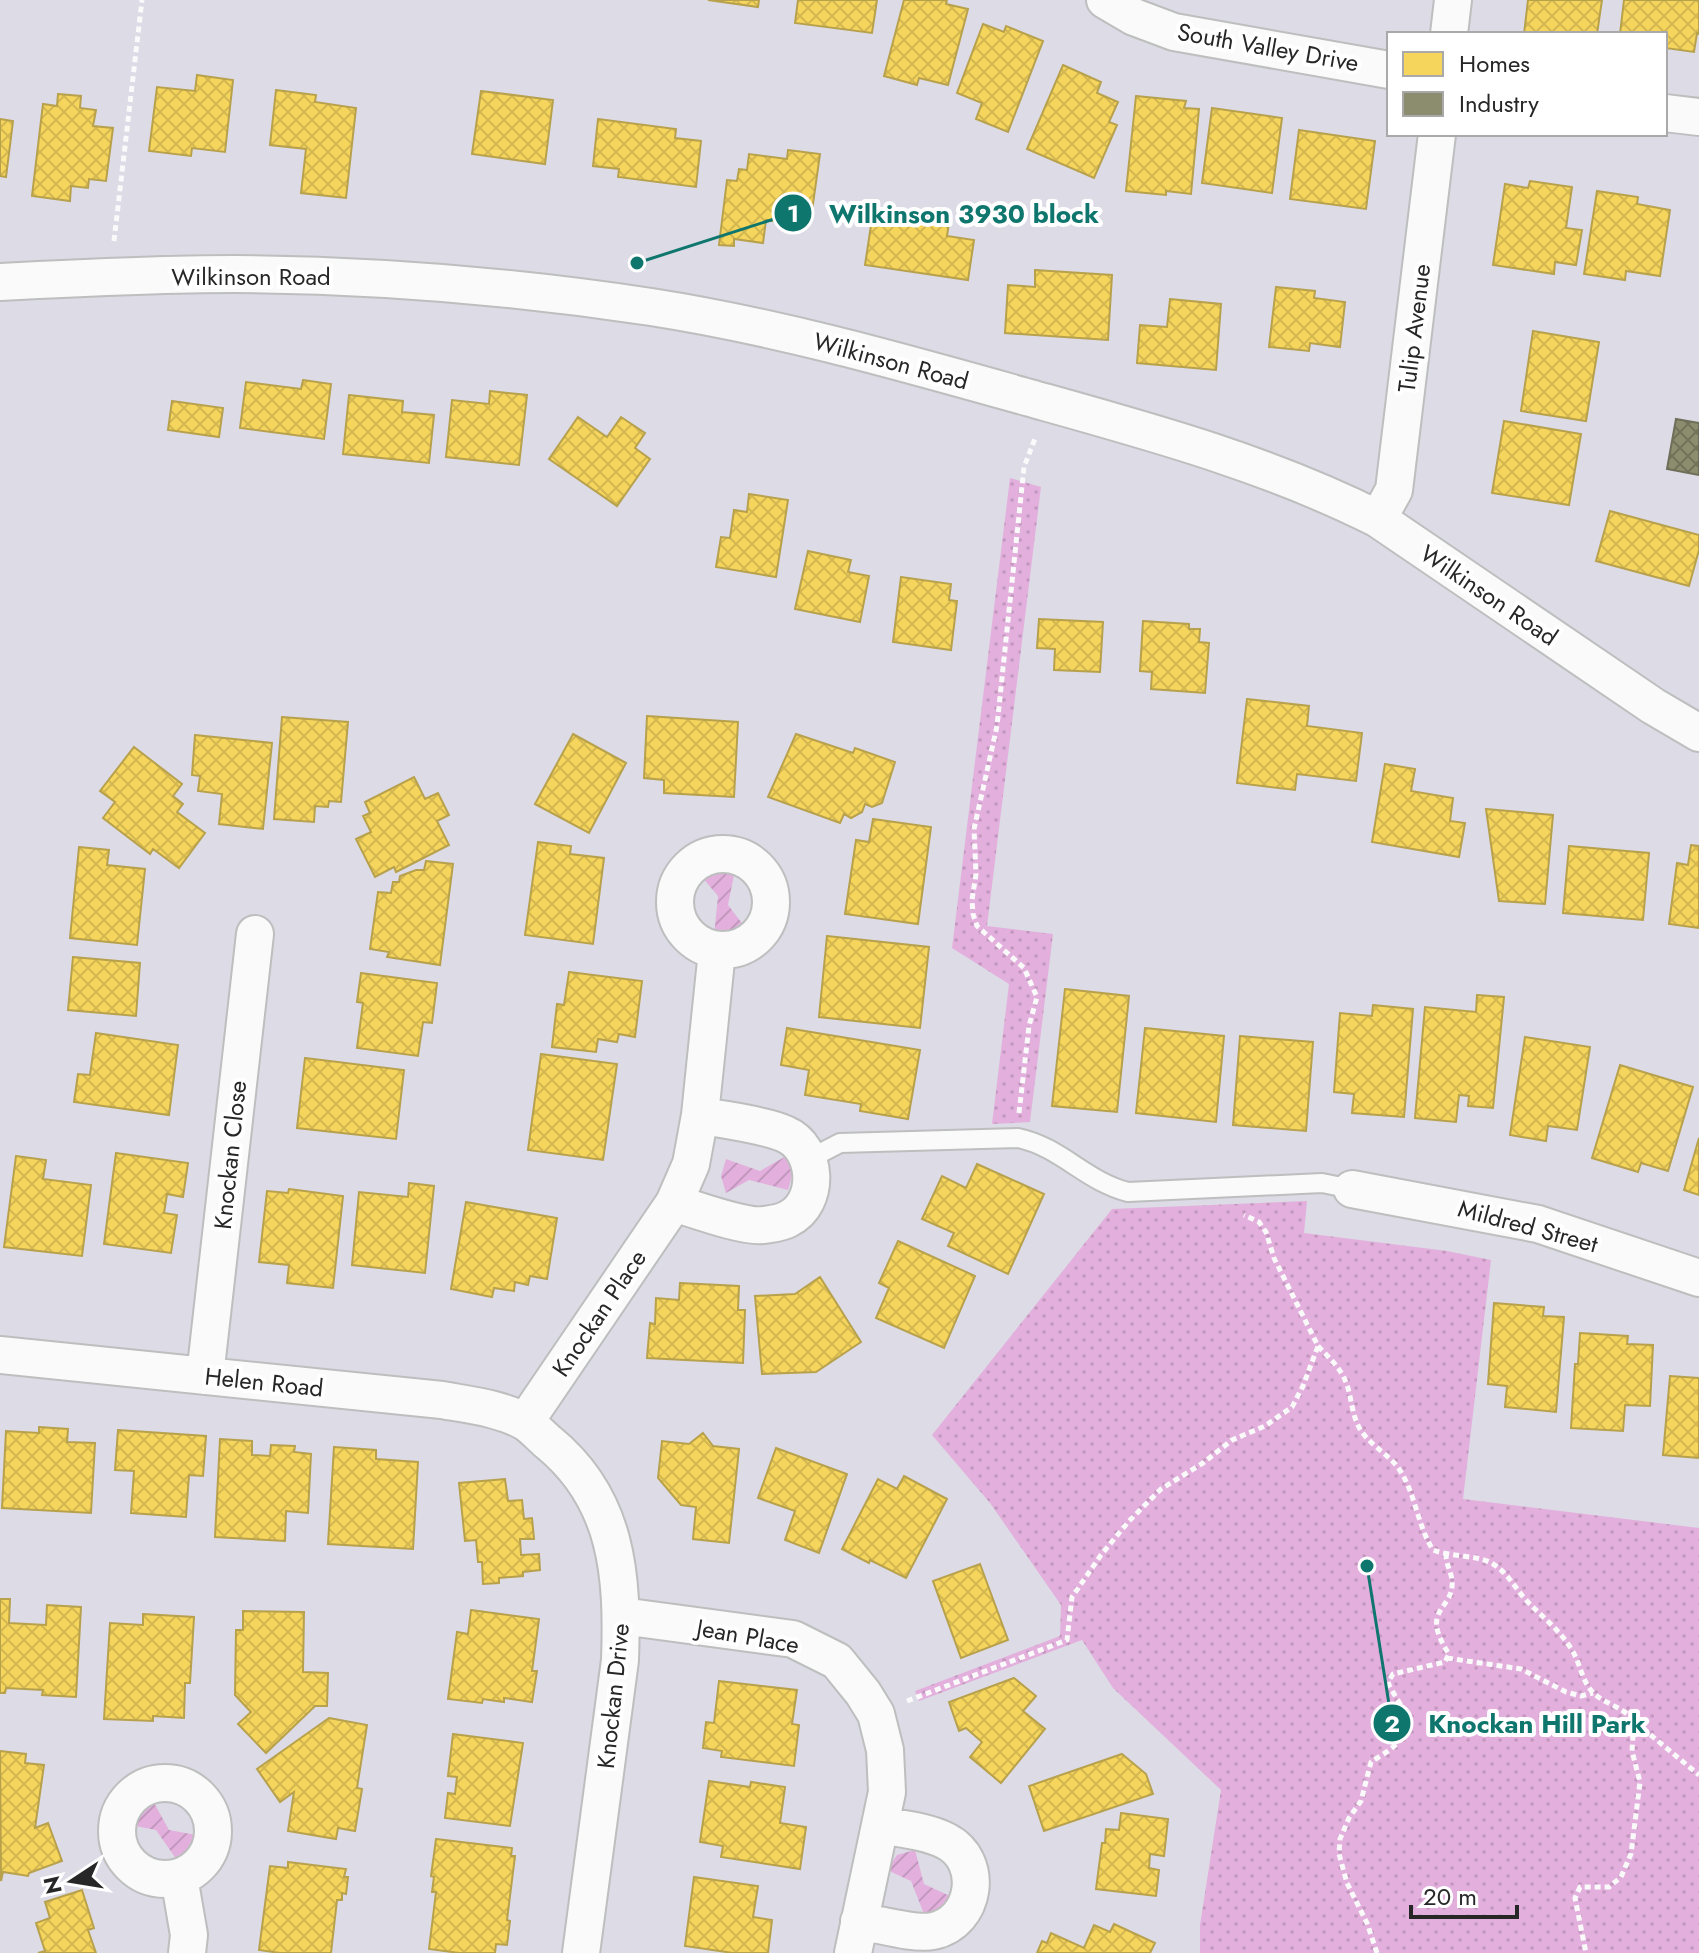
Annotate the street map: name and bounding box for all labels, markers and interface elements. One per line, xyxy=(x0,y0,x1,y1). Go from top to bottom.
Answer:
street label: South Valley Drive xyxy=(1175,14,1361,80)
legend xyxy=(1387,32,1667,136)
text: Homes xyxy=(1459,46,1530,81)
text: Industry xyxy=(1459,86,1539,121)
callout: Wilkinson 3930 block xyxy=(773,188,1115,238)
text: Wilkinson 3930 block xyxy=(829,195,1099,233)
text: 1 xyxy=(787,196,799,231)
street label: Wilkinson Road xyxy=(171,259,331,294)
street label: Tulip Avenue xyxy=(1389,262,1439,394)
street label: Wilkinson Road xyxy=(810,323,972,399)
street label: Wilkinson Road xyxy=(1413,536,1565,654)
street label: Knockan Close xyxy=(205,1079,255,1231)
street label: Mildred Street xyxy=(1454,1191,1602,1262)
street label: Knockan Place xyxy=(543,1242,655,1384)
street label: Helen Road xyxy=(203,1358,325,1406)
street label: Jean Place xyxy=(691,1609,802,1662)
street label: Knockan Drive xyxy=(588,1622,638,1770)
callout: Knockan Hill Park xyxy=(1372,1698,1662,1748)
text: Knockan Hill Park xyxy=(1428,1705,1646,1743)
text: 2 xyxy=(1384,1706,1400,1741)
north arrow xyxy=(32,1841,112,1921)
scale bar xyxy=(1411,1869,1517,1919)
text: N xyxy=(35,1873,70,1897)
text: 20 m xyxy=(1423,1879,1477,1914)

